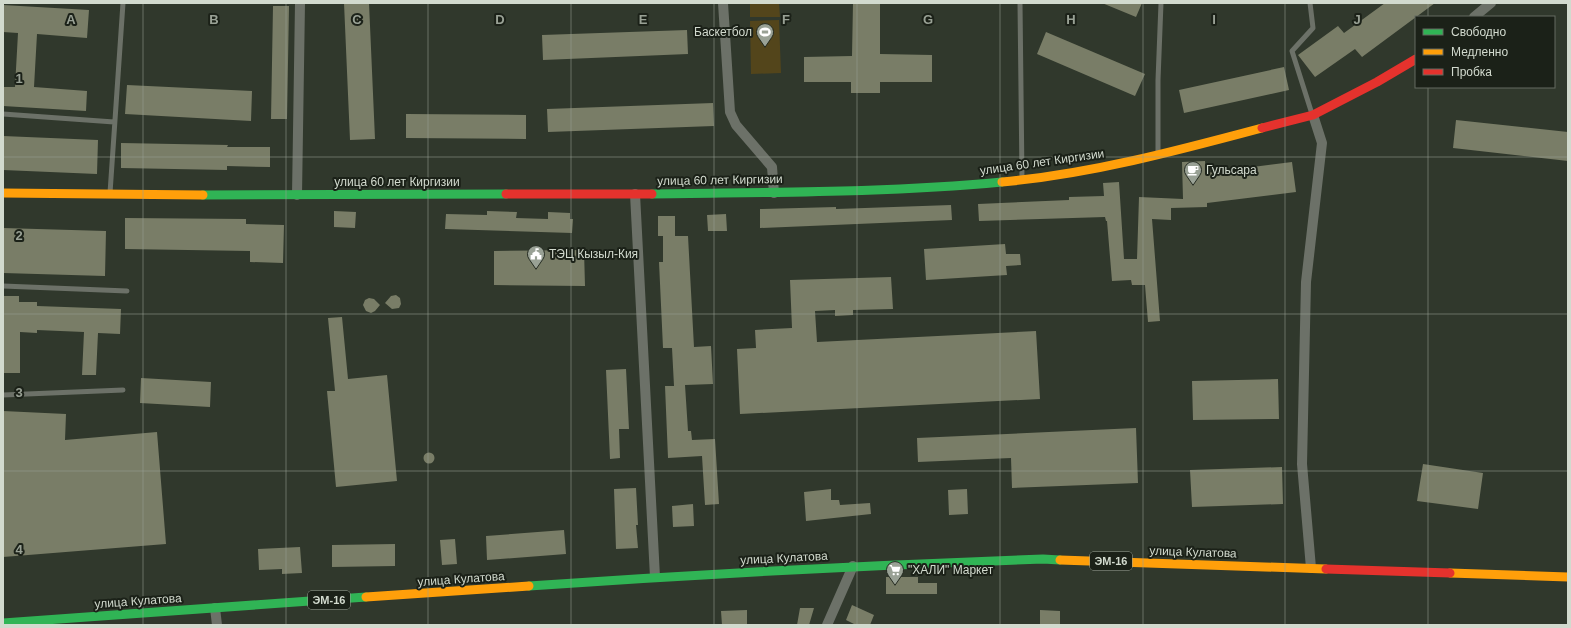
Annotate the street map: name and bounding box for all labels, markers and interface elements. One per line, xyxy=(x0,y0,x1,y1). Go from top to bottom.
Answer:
text: A xyxy=(66,12,76,27)
text: B xyxy=(209,12,219,27)
text: C xyxy=(352,12,362,27)
text: D xyxy=(495,12,505,27)
text: E xyxy=(639,12,648,27)
text: F xyxy=(782,12,790,27)
text: G xyxy=(923,12,933,27)
text: H xyxy=(1066,12,1076,27)
text: I xyxy=(1212,12,1216,27)
text: J xyxy=(1353,12,1361,27)
legend xyxy=(1415,16,1555,88)
sports icon: Баскетбол xyxy=(755,22,775,47)
place label: Баскетбол xyxy=(694,25,752,39)
text: Свободно xyxy=(1451,25,1506,39)
text: Медленно xyxy=(1451,45,1508,59)
text: Пробка xyxy=(1451,65,1492,79)
text: 1 xyxy=(15,71,23,86)
street label: улица 60 лет Киргизии xyxy=(979,146,1105,178)
cafe icon: Гульсара xyxy=(1183,160,1203,185)
place label: Гульсара xyxy=(1206,163,1257,177)
street label: улица 60 лет Киргизии xyxy=(657,172,783,188)
street label: улица 60 лет Киргизии xyxy=(334,175,460,189)
text: 2 xyxy=(15,228,23,243)
public building icon: ТЭЦ Кызыл-Кия xyxy=(526,244,546,269)
place label: ТЭЦ Кызыл-Кия xyxy=(549,247,638,261)
text: 3 xyxy=(15,385,23,400)
text: 4 xyxy=(15,542,23,557)
street label: улица Кулатова xyxy=(1149,543,1237,561)
street label: улица Кулатова xyxy=(740,549,828,567)
road number: ЭМ-16 xyxy=(1090,552,1132,570)
supermarket icon: "ХАЛИ" Маркет xyxy=(885,560,905,585)
place label: "ХАЛИ" Маркет xyxy=(908,563,994,577)
street label: улица Кулатова xyxy=(417,569,505,589)
street label: улица Кулатова xyxy=(94,591,182,611)
road number: ЭМ-16 xyxy=(308,591,350,609)

